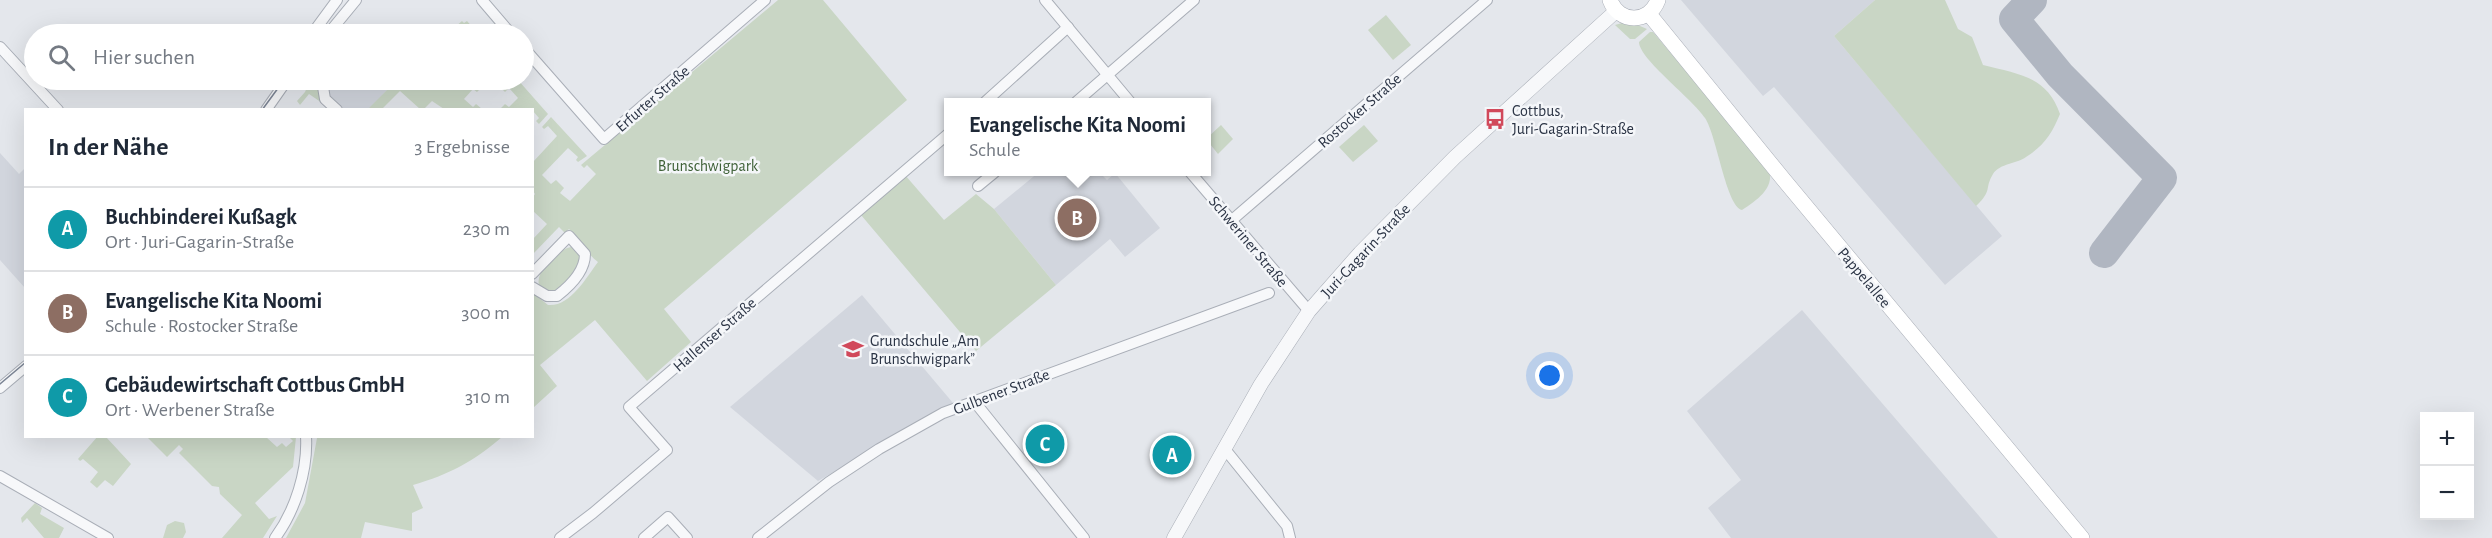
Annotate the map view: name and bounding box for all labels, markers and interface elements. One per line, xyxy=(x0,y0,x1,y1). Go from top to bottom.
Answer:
search box xyxy=(24,24,534,90)
icon: search xyxy=(45,41,78,74)
text: Hier suchen xyxy=(93,46,195,68)
street label: Erfurter Straße xyxy=(613,63,693,135)
street label: Rostocker Straße xyxy=(1315,70,1404,151)
popup xyxy=(944,98,1211,176)
place label: Cottbus, Juri-Gagarin-Straße xyxy=(1512,103,1634,137)
bus stop icon: Cottbus, Juri-Gagarin-Straße xyxy=(1483,107,1507,131)
text: Evangelische Kita Noomi xyxy=(969,114,1186,136)
text: In der Nähe xyxy=(48,134,168,160)
text: 3 Ergebnisse xyxy=(414,137,510,157)
text: Schule xyxy=(969,140,1020,160)
park label: Brunschwigpark xyxy=(658,158,759,174)
street label: Schweriner Straße xyxy=(1206,193,1291,290)
pin: B xyxy=(1058,196,1096,240)
street label: Juri-Gagarin-Straße xyxy=(1318,201,1413,301)
text: Buchbinderei Kußagk xyxy=(105,206,297,228)
text: A xyxy=(62,219,74,239)
text: 230 m xyxy=(463,219,510,239)
text: Ort · Juri-Gagarin-Straße xyxy=(105,232,294,252)
street label: Pappelallee xyxy=(1835,245,1894,311)
text: Evangelische Kita Noomi xyxy=(105,290,322,312)
street label: Hallenser Straße xyxy=(670,295,759,375)
text: B xyxy=(62,303,73,323)
text: 300 m xyxy=(461,303,510,323)
text: Schule · Rostocker Straße xyxy=(105,316,298,336)
place label: Grundschule „Am Brunschwigpark” xyxy=(870,333,979,367)
school or university icon: Grundschule „Am Brunschwigpark” xyxy=(841,337,865,361)
your location xyxy=(1535,361,1564,390)
street label: Gulbener Straße xyxy=(951,366,1052,418)
text: Gebäudewirtschaft Cottbus GmbH xyxy=(105,374,405,396)
text: C xyxy=(62,387,73,407)
text: 310 m xyxy=(465,387,510,407)
text: Ort · Werbener Straße xyxy=(105,400,275,420)
map controls xyxy=(2420,412,2474,520)
button: + xyxy=(2420,412,2474,466)
pin: C xyxy=(1026,422,1064,466)
pin: A xyxy=(1152,432,1192,478)
button: − xyxy=(2420,466,2474,520)

